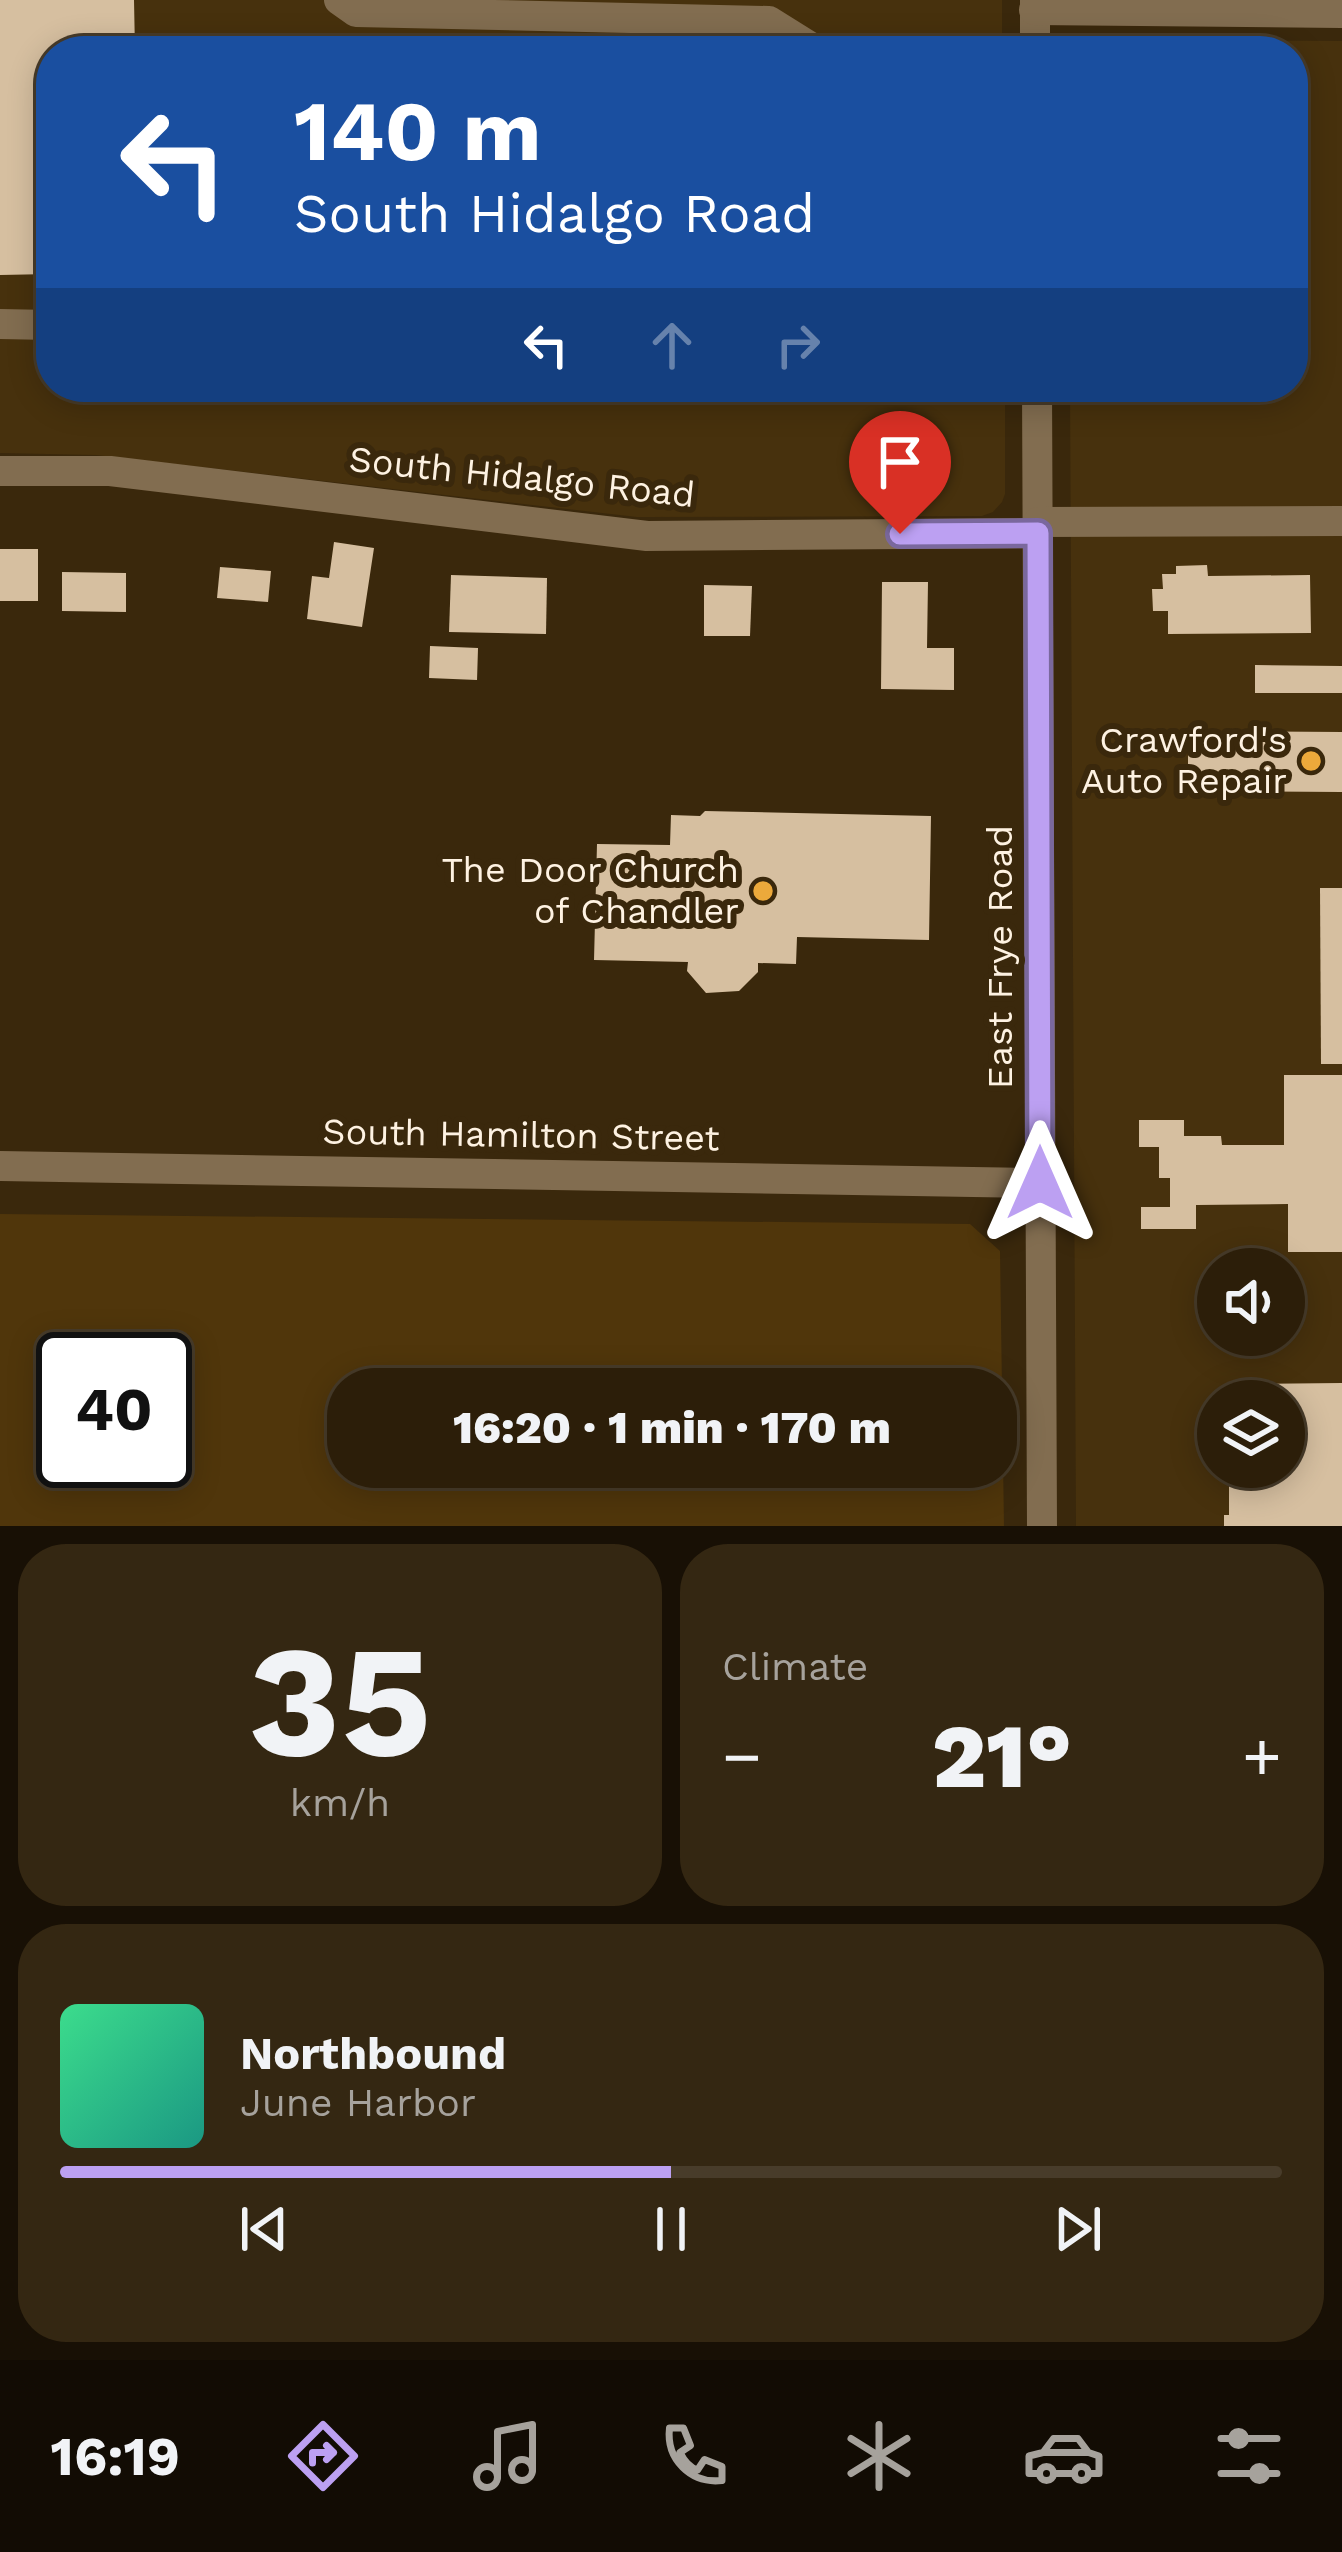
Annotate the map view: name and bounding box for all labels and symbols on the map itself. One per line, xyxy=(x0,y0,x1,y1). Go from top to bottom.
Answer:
pin xyxy=(849,411,951,534)
street label: South Hidalgo Road xyxy=(347,438,697,516)
place label: Crawford's Auto Repair xyxy=(1081,719,1287,802)
marker: Crawford's Auto Repair xyxy=(1298,748,1324,774)
street label: East Frye Road xyxy=(979,825,1021,1089)
place label: The Door Church of Chandler xyxy=(442,849,739,932)
marker: The Door Church of Chandler xyxy=(750,878,776,904)
street label: South Hamilton Street xyxy=(322,1111,720,1159)
position arrow xyxy=(977,1120,1103,1246)
speed limit sign: 40 xyxy=(36,1332,192,1488)

